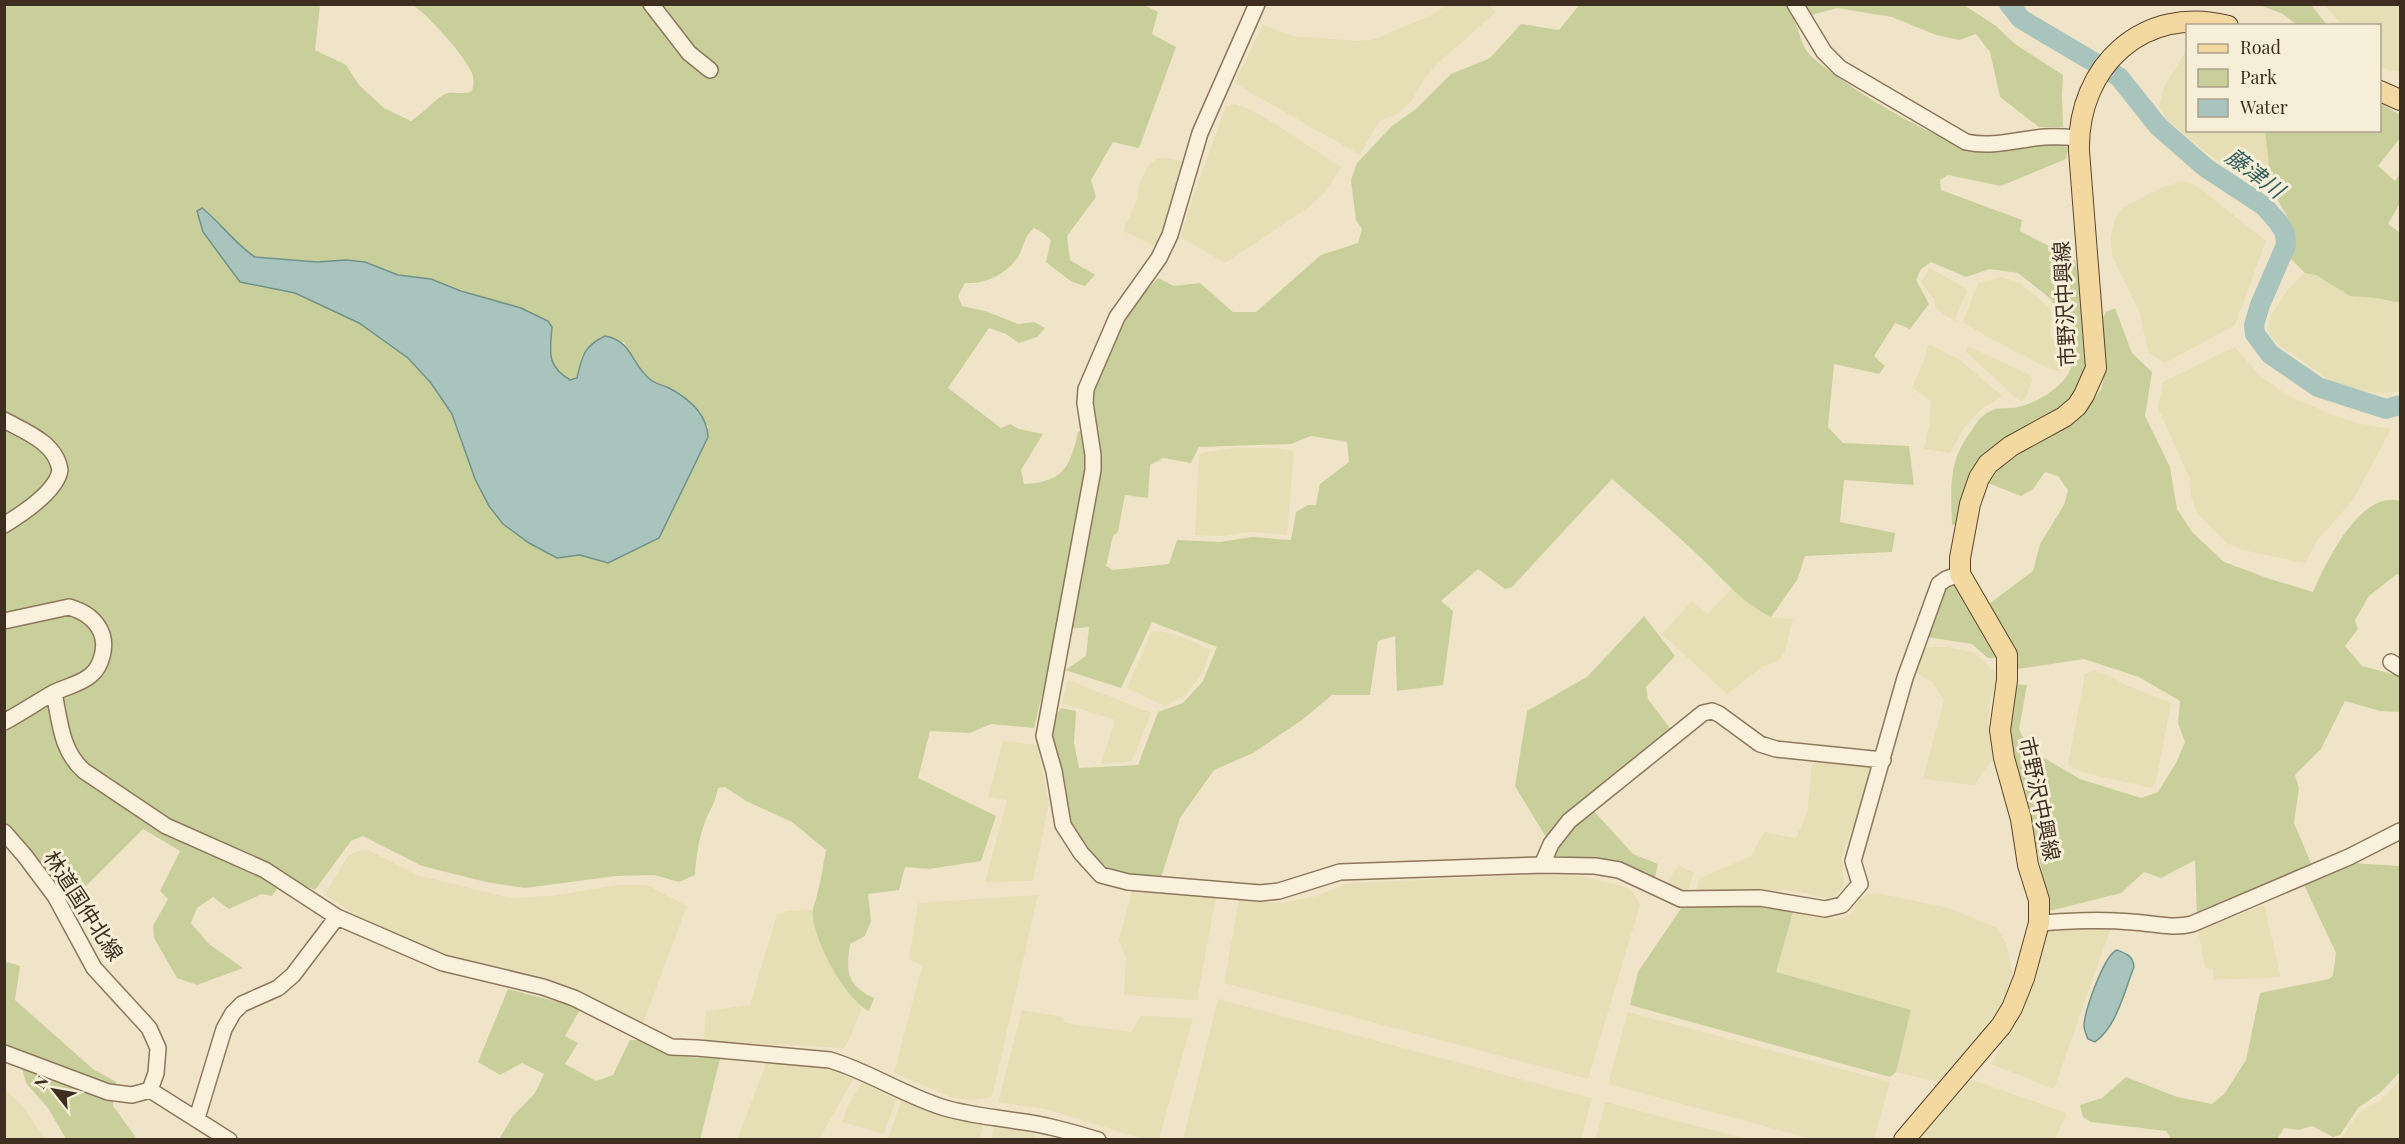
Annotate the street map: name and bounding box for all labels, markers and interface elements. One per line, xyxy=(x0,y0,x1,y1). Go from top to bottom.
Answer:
legend xyxy=(2186,24,2381,132)
text: Road xyxy=(2240,35,2281,59)
text: Park xyxy=(2240,65,2277,89)
text: Water xyxy=(2239,95,2288,119)
water label: 藤津川 xyxy=(2220,140,2293,205)
street label: 市野沢中興線 xyxy=(2046,240,2080,368)
street label: 市野沢中興線 xyxy=(2014,734,2068,863)
street label: 林道国仲北線 xyxy=(39,844,131,965)
north arrow xyxy=(24,1060,84,1120)
text: N xyxy=(29,1071,53,1092)

